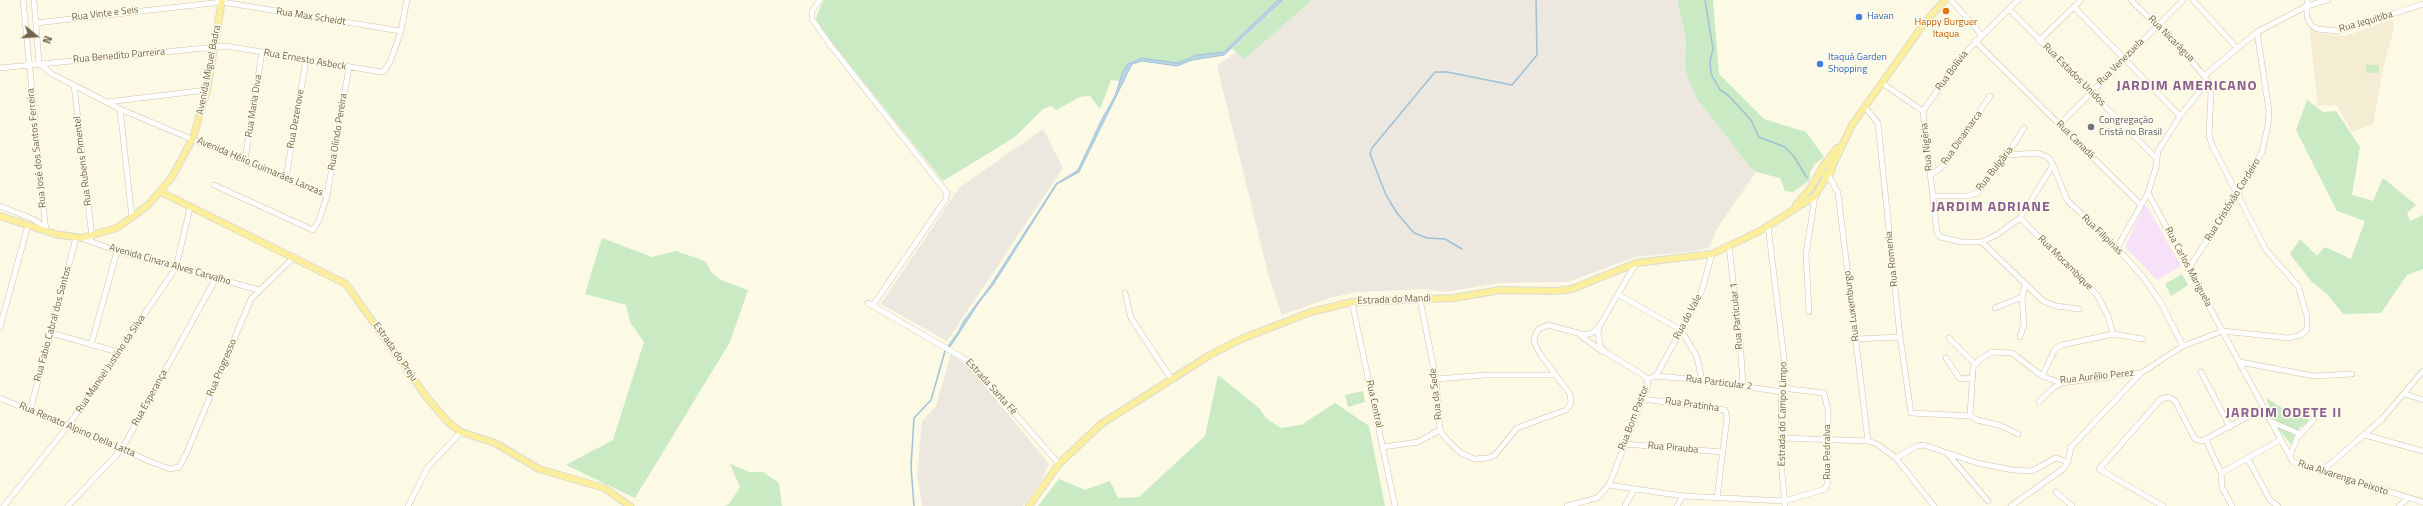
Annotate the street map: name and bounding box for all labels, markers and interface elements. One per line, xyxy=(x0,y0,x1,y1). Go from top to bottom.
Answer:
street label: Rua Vinte e Seis xyxy=(71,4,139,24)
street label: Rua Max Scheidt xyxy=(276,6,346,28)
marker: Happy Burguer Itaqua xyxy=(1941,6,1951,16)
street label: Rua Jequitiba xyxy=(2338,9,2394,35)
place label: Havan xyxy=(1867,11,1894,23)
marker: Havan xyxy=(1854,12,1864,22)
street label: Rua Nicarágua xyxy=(2145,13,2197,65)
north arrow xyxy=(16,16,56,56)
place label: Happy Burguer Itaqua xyxy=(1914,17,1978,40)
street label: Avenida Miguel Badra xyxy=(194,24,224,116)
text: N xyxy=(39,34,56,46)
street label: Rua Venezuela xyxy=(2095,36,2147,88)
street label: Rua Estados Unidos xyxy=(2040,41,2108,109)
street label: Rua Benedito Parreira xyxy=(73,46,165,66)
street label: Rua Ernesto Asbeck xyxy=(263,47,347,73)
street label: Rua Bolívia xyxy=(1933,49,1971,93)
place label: Itaquá Garden Shopping xyxy=(1828,52,1887,76)
marker: Itaquá Garden Shopping xyxy=(1815,59,1825,69)
street label: Rua Maria Diva xyxy=(243,74,265,138)
district label: JARDIM AMERICANO xyxy=(2116,79,2258,95)
street label: Rua José dos Santos Ferreira xyxy=(25,88,49,208)
street label: Rua Dezenove xyxy=(285,88,307,150)
street label: Rua Olindo Pereira xyxy=(326,93,350,171)
street label: Rua Dinamarca xyxy=(1939,108,1985,168)
street label: Rua Rubens Pimentel xyxy=(72,115,94,207)
place label: Congregação Cristã no Brasil xyxy=(2099,115,2162,138)
street label: Rua Canadá xyxy=(2053,118,2097,162)
street label: Rua Nigéria xyxy=(1919,122,1935,172)
marker: Congregação Cristã no Brasil xyxy=(2086,122,2096,132)
street label: Avenida Hélio Guimarães Lanzas xyxy=(195,135,325,199)
street label: Rua Bulgária xyxy=(1974,144,2016,194)
street label: Rua Cristóvão Cordeiro xyxy=(2203,156,2263,244)
district label: JARDIM ADRIANE xyxy=(1931,200,2051,216)
street label: Rua Filipinas xyxy=(2079,212,2125,258)
street label: Rua Carlos Mariguela xyxy=(2162,225,2214,309)
street label: Rua Romenia xyxy=(1883,231,1901,287)
street label: Rua Mocambique xyxy=(2035,233,2095,293)
street label: Avenida Cinara Alves Carvalho xyxy=(108,242,232,288)
street label: Rua Fabio Cabral dos Santos xyxy=(32,265,74,383)
street label: Rua Luxemburgo xyxy=(1842,270,1862,342)
street label: Rua Particular 1 xyxy=(1728,282,1746,350)
street label: Rua do Vale xyxy=(1671,292,1705,342)
street label: Estrada do Mandi xyxy=(1357,293,1431,307)
street label: Rua Manoel Justino da Silva xyxy=(74,313,148,415)
street label: Estrada do Preju xyxy=(370,320,420,384)
street label: Rua Progresso xyxy=(204,337,240,399)
street label: Estrada Santa Fé xyxy=(963,356,1019,418)
street label: Estrada do Campo Limpo xyxy=(1776,361,1790,467)
street label: Rua da Sede xyxy=(1427,367,1445,421)
street label: Rua Aurélio Perez xyxy=(2059,367,2135,387)
street label: Rua Esperança xyxy=(130,368,170,428)
street label: Rua Particular 2 xyxy=(1685,373,1753,393)
street label: Rua Central xyxy=(1363,379,1385,429)
street label: Rua Bom Pastor xyxy=(1616,384,1652,452)
street label: Rua Pratinha xyxy=(1664,395,1720,415)
street label: Rua Renato Alpino Della Latta xyxy=(17,400,137,460)
district label: JARDIM ODETE II xyxy=(2226,406,2342,422)
street label: Rua Pedralva xyxy=(1822,424,1834,480)
street label: Rua Pirauba xyxy=(1647,440,1699,456)
street label: Rua Alvarenga Peixoto xyxy=(2296,458,2390,498)

